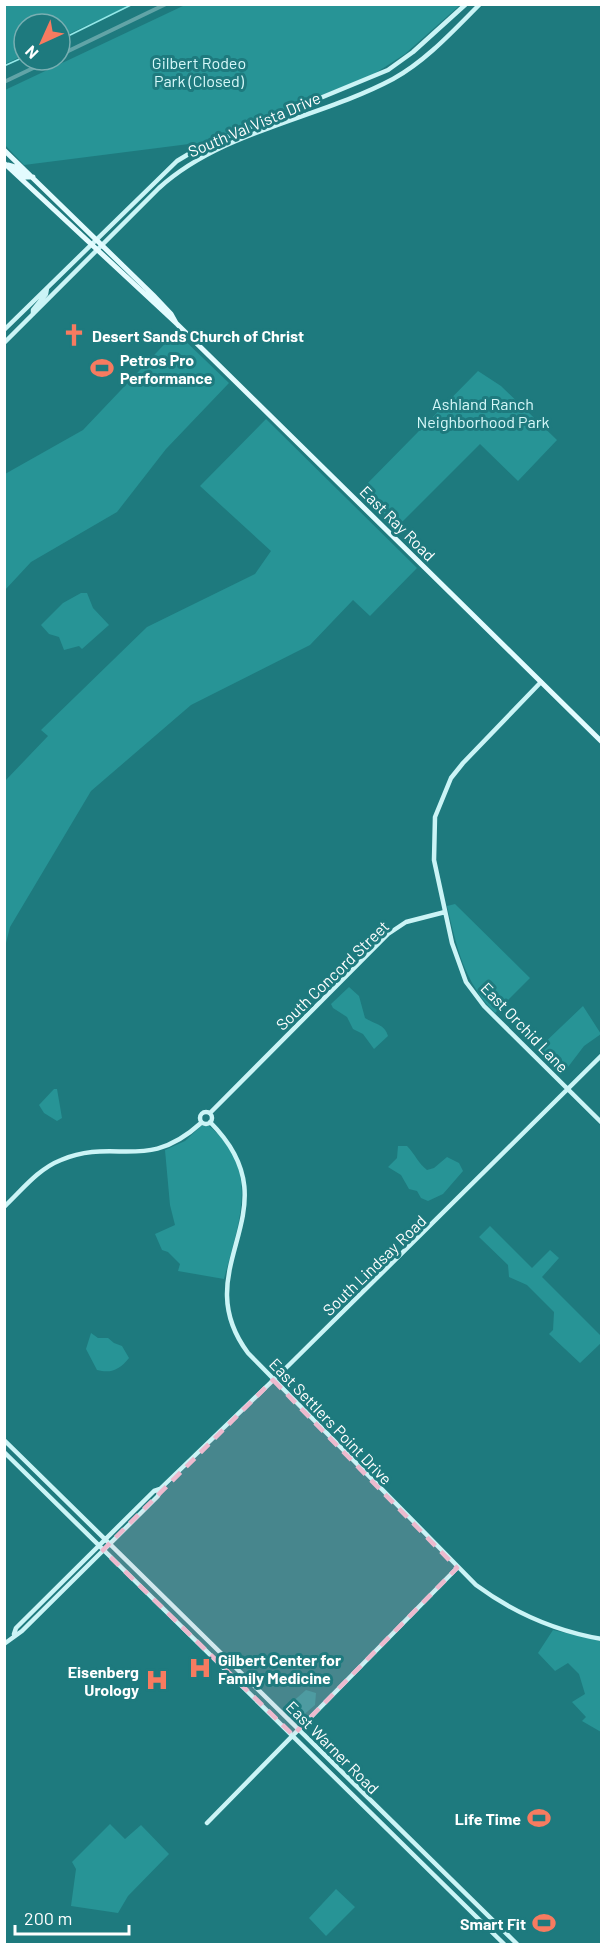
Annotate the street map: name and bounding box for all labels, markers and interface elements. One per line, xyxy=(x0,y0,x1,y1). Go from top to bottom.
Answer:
north arrow xyxy=(12,12,72,72)
text: N xyxy=(21,42,42,63)
park label: Gilbert Rodeo Park (Closed) xyxy=(152,53,246,90)
street label: South Val Vista Drive xyxy=(185,88,323,160)
church icon: Desert Sands Church of Christ xyxy=(61,322,87,348)
place label: Desert Sands Church of Christ xyxy=(92,326,304,345)
place label: Petros Pro Performance xyxy=(120,350,213,387)
sports icon: Petros Pro Performance xyxy=(89,355,115,381)
park label: Ashland Ranch Neighborhood Park xyxy=(416,394,550,431)
street label: East Ray Road xyxy=(356,481,440,565)
street label: South Concord Street xyxy=(272,916,392,1034)
street label: East Orchid Lane xyxy=(477,978,573,1076)
street label: South Lindsay Road xyxy=(318,1211,430,1319)
street label: East Settlers Point Drive xyxy=(266,1354,396,1488)
place label: Gilbert Center for Family Medicine xyxy=(218,1650,341,1687)
hospital icon: Gilbert Center for Family Medicine xyxy=(187,1655,213,1681)
place label: Eisenberg Urology xyxy=(68,1662,139,1699)
hospital icon: Eisenberg Urology xyxy=(144,1667,170,1693)
street label: East Warner Road xyxy=(283,1697,383,1797)
sports icon: Life Time xyxy=(526,1805,552,1831)
place label: Life Time xyxy=(455,1809,521,1828)
scale bar xyxy=(15,1898,129,1936)
text: 200 m xyxy=(24,1907,72,1929)
sports icon: Smart Fit xyxy=(531,1910,557,1936)
place label: Smart Fit xyxy=(460,1914,526,1933)

